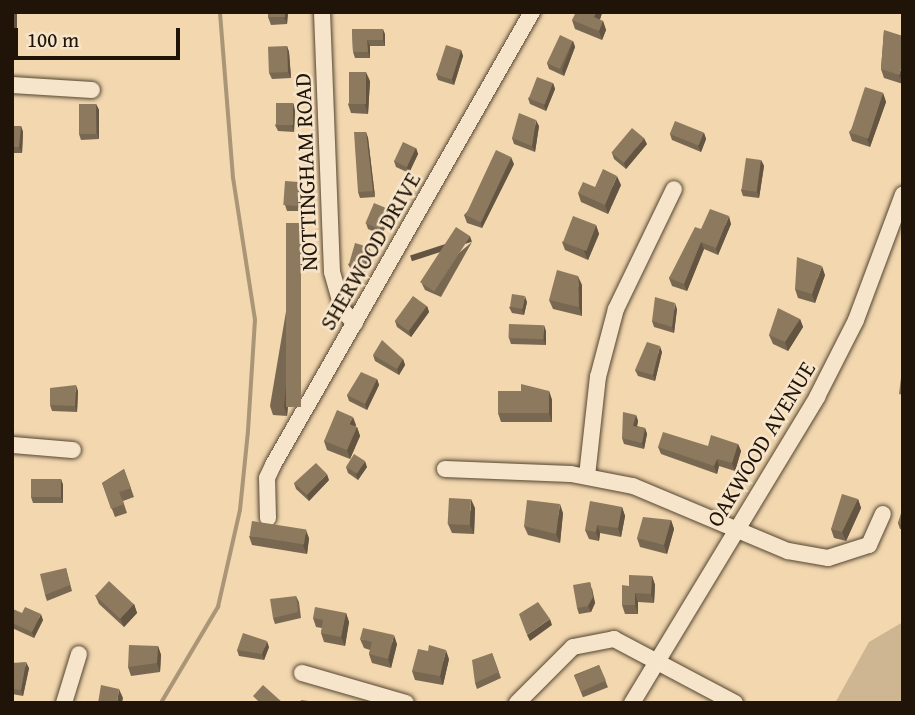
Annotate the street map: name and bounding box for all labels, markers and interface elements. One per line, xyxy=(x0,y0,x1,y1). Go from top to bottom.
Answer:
scale bar xyxy=(18,14,184,58)
text: 100 m xyxy=(27,24,79,55)
street label: NOTTINGHAM ROAD xyxy=(289,73,323,271)
street label: SHERWOOD DRIVE xyxy=(314,167,426,335)
street label: OAKWOOD AVENUE xyxy=(701,356,821,532)

